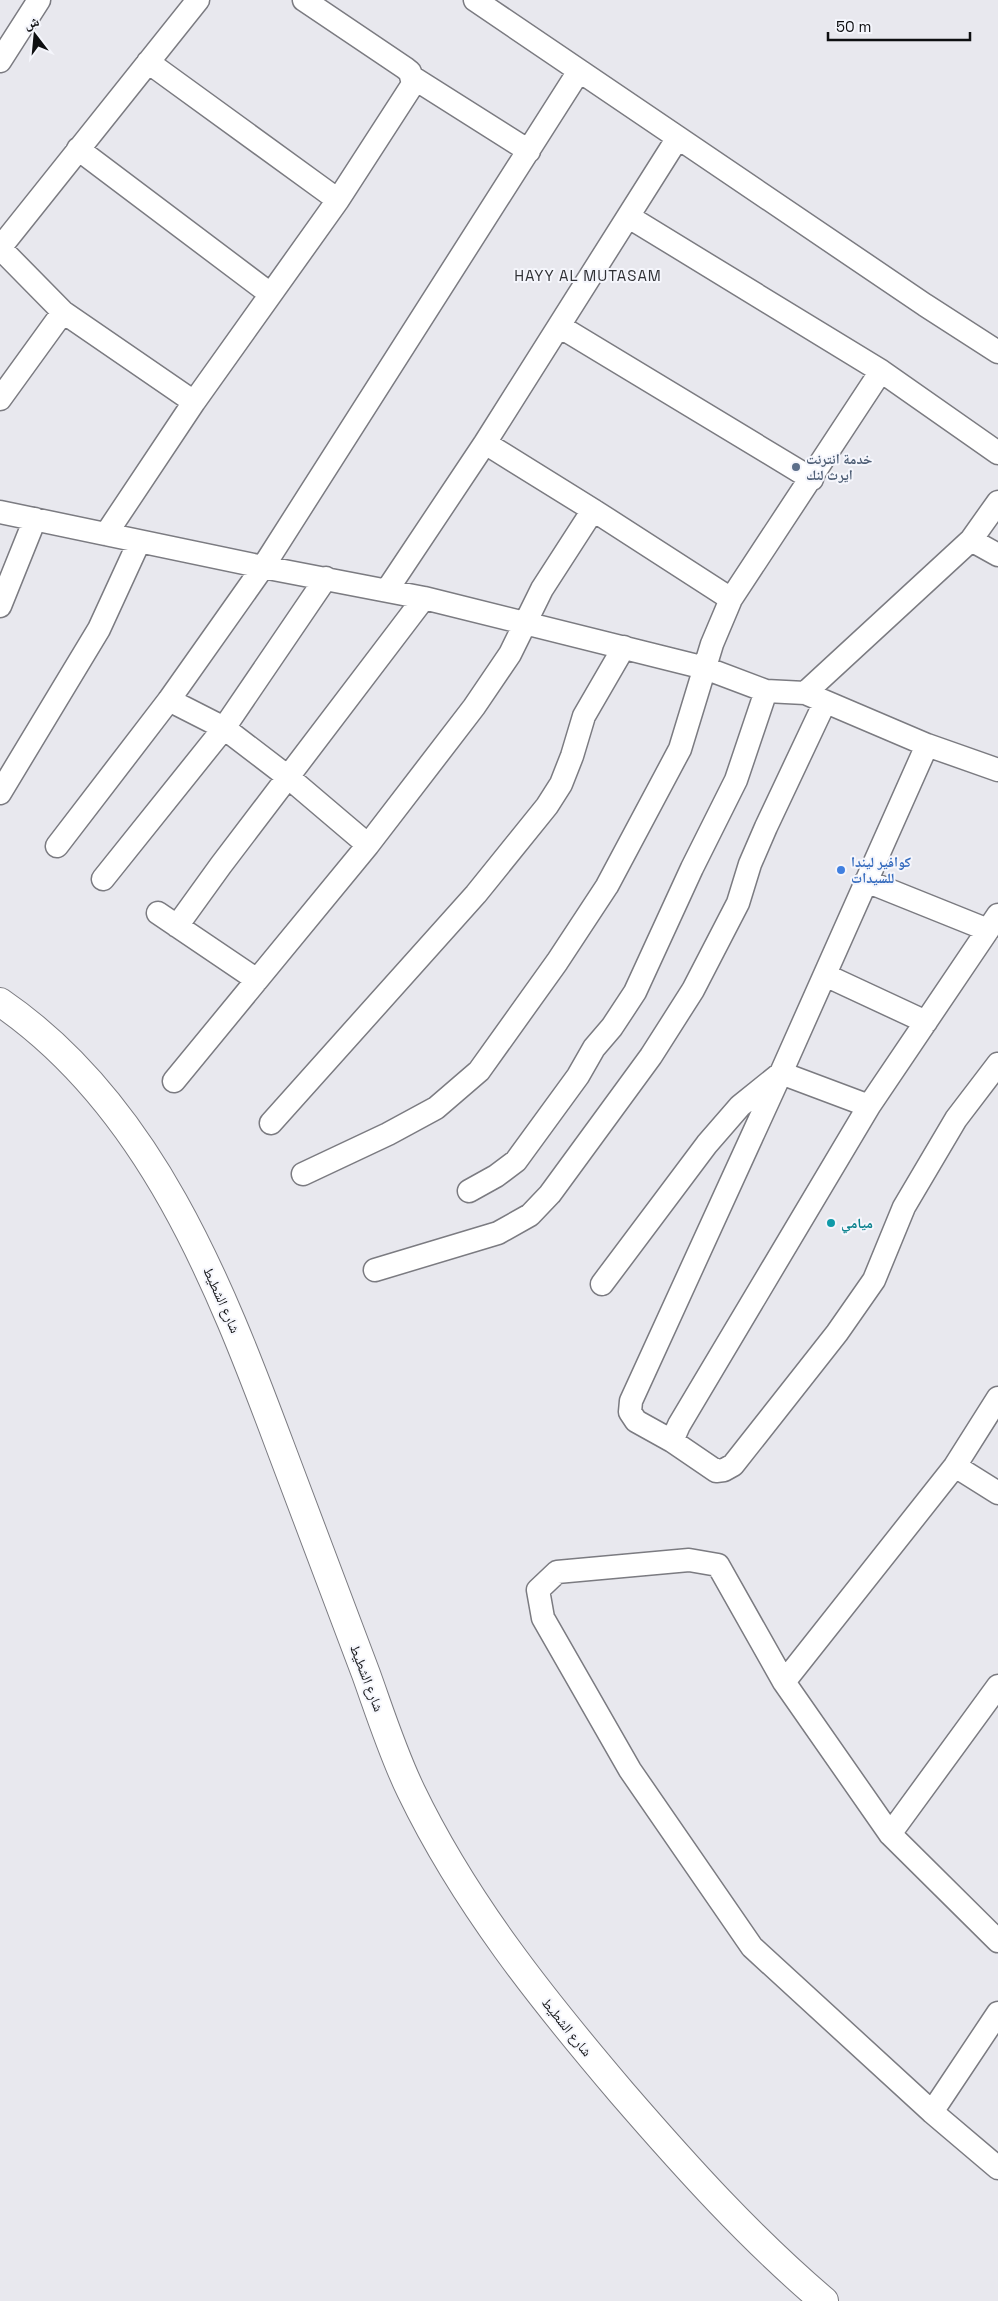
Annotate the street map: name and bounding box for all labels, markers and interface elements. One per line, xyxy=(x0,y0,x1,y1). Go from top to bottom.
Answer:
north arrow xyxy=(10,10,60,60)
scale bar xyxy=(828,10,970,42)
text: ش xyxy=(22,12,41,33)
text: 50 m xyxy=(836,17,871,36)
district label: HAYY AL MUTASAM xyxy=(514,266,662,285)
place label: خدمة انترنت ايرث لنك xyxy=(806,450,872,484)
marker: خدمة انترنت ايرث لنك xyxy=(790,461,802,473)
place label: كوافير ليندا للسيدات xyxy=(851,853,911,887)
marker: كوافير ليندا للسيدات xyxy=(835,864,847,876)
place label: ميامي xyxy=(841,1214,873,1234)
marker: ميامي xyxy=(825,1217,837,1229)
street label: شارع الشطيط xyxy=(199,1264,245,1336)
street label: شارع الشطيط xyxy=(345,1642,388,1714)
street label: شارع الشطيط xyxy=(537,1994,596,2061)

